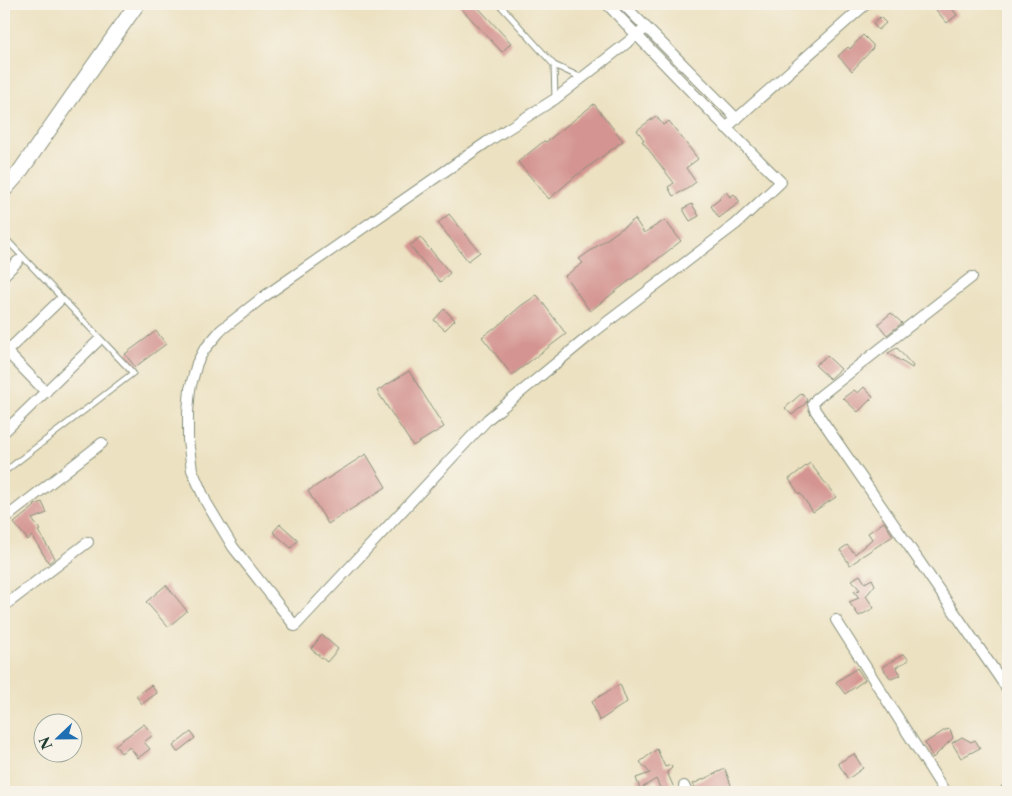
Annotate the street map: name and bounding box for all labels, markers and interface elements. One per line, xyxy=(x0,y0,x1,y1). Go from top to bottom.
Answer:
north arrow xyxy=(32,714,82,764)
text: N xyxy=(35,734,57,752)

